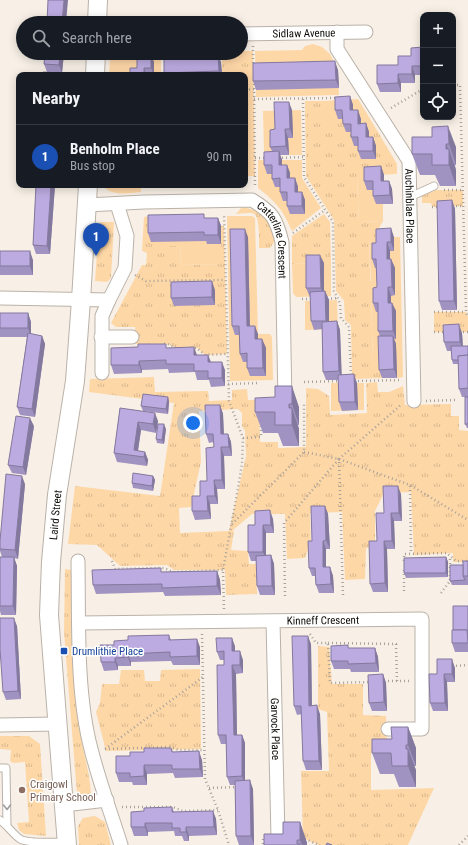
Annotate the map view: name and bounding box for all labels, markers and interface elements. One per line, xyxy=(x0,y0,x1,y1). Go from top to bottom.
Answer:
map controls xyxy=(420,12,456,120)
button: + xyxy=(420,12,456,48)
search box xyxy=(16,16,248,60)
street label: Sidlaw Avenue xyxy=(272,26,336,40)
icon: search xyxy=(30,27,52,49)
text: Search here xyxy=(62,29,132,47)
button: − xyxy=(420,48,456,84)
button: locate xyxy=(420,84,456,120)
text: Nearby xyxy=(32,88,80,108)
text: Benholm Place xyxy=(70,140,160,158)
text: 1 xyxy=(42,149,48,164)
text: 90 m xyxy=(206,149,232,164)
text: Bus stop xyxy=(70,158,115,173)
street label: Auchinblae Place xyxy=(403,168,417,243)
street label: Catterline Crescent xyxy=(255,199,289,279)
pin: 1 xyxy=(83,223,109,256)
your location xyxy=(183,413,203,433)
street label: Laird Street xyxy=(47,489,64,540)
street label: Kinneff Crescent xyxy=(287,613,359,627)
place label: Drumlithie Place xyxy=(72,645,143,658)
marker: Drumlithie Place xyxy=(59,646,69,656)
street label: Garvock Place xyxy=(268,698,283,760)
place label: Craigowl Primary School xyxy=(30,778,96,804)
marker: Craigowl Primary School xyxy=(17,785,27,795)
one-way arrow xyxy=(3,804,11,810)

